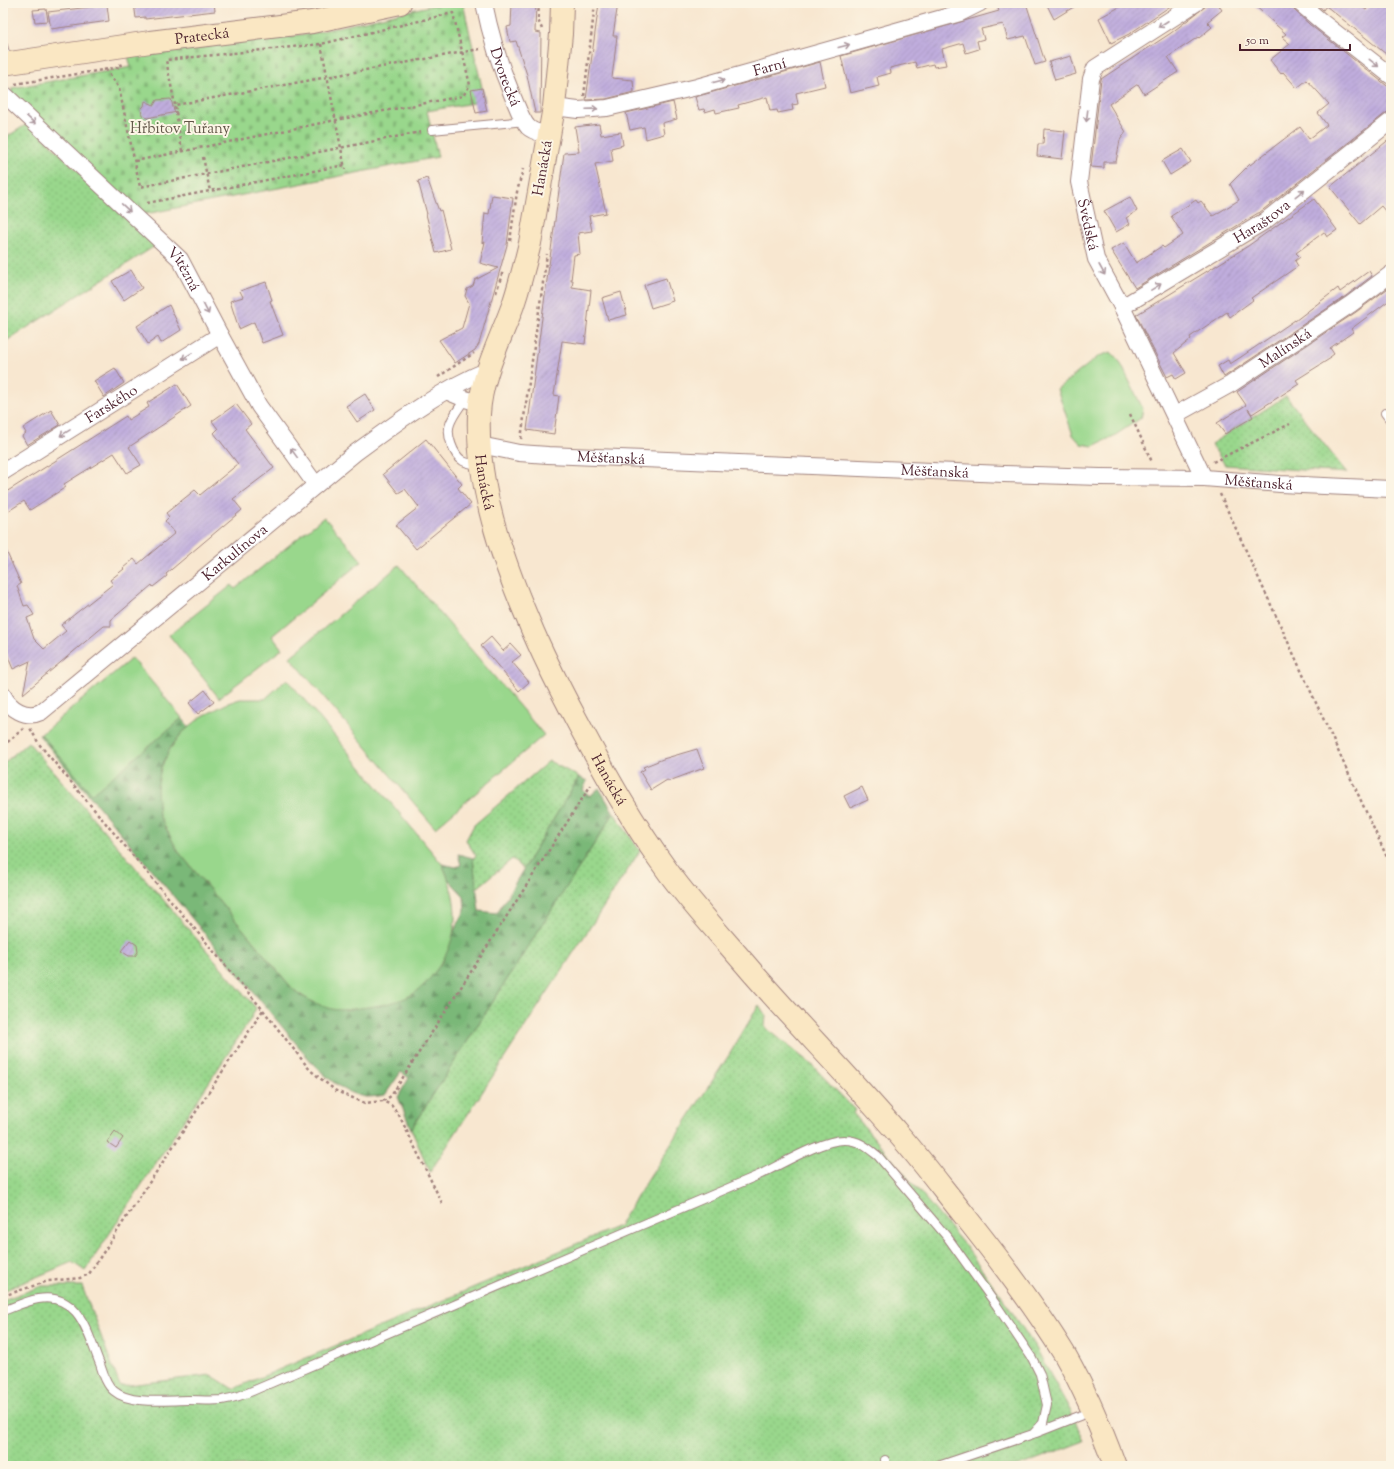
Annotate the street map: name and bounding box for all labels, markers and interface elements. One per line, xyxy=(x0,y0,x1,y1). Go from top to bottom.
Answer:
one-way arrow xyxy=(1158,20,1169,28)
street label: Pratecká xyxy=(174,23,231,51)
scale bar xyxy=(1240,26,1350,52)
text: 50 m xyxy=(1245,32,1269,50)
one-way arrow xyxy=(838,42,851,50)
street label: Dvorecká xyxy=(483,45,525,110)
street label: Farní xyxy=(751,53,789,83)
one-way arrow xyxy=(1369,59,1380,67)
one-way arrow xyxy=(712,77,725,84)
one-way arrow xyxy=(585,106,598,113)
one-way arrow xyxy=(1083,109,1091,122)
one-way arrow xyxy=(26,115,36,124)
park label: Hřbitov Tuřany xyxy=(130,119,231,140)
street label: Hanácká xyxy=(528,139,559,198)
one-way arrow xyxy=(1294,189,1305,198)
street label: Švédská xyxy=(1071,196,1103,253)
street label: Haraštova xyxy=(1230,196,1296,249)
one-way arrow xyxy=(121,204,131,213)
street label: Vítězná xyxy=(161,243,204,296)
one-way arrow xyxy=(1099,264,1106,276)
one-way arrow xyxy=(1150,282,1162,290)
one-way arrow xyxy=(203,302,210,314)
street label: Malínská xyxy=(1256,324,1316,374)
one-way arrow xyxy=(181,353,193,361)
street label: Farského xyxy=(82,381,142,429)
one-way arrow xyxy=(60,429,71,437)
street label: Měšťanská xyxy=(576,447,646,471)
one-way arrow xyxy=(289,448,298,459)
street label: Hanácká xyxy=(468,453,499,513)
street label: Měšťanská xyxy=(900,461,969,485)
street label: Měšťanská xyxy=(1223,471,1293,497)
street label: Karkulínova xyxy=(198,520,273,587)
street label: Hanácká xyxy=(585,751,631,810)

